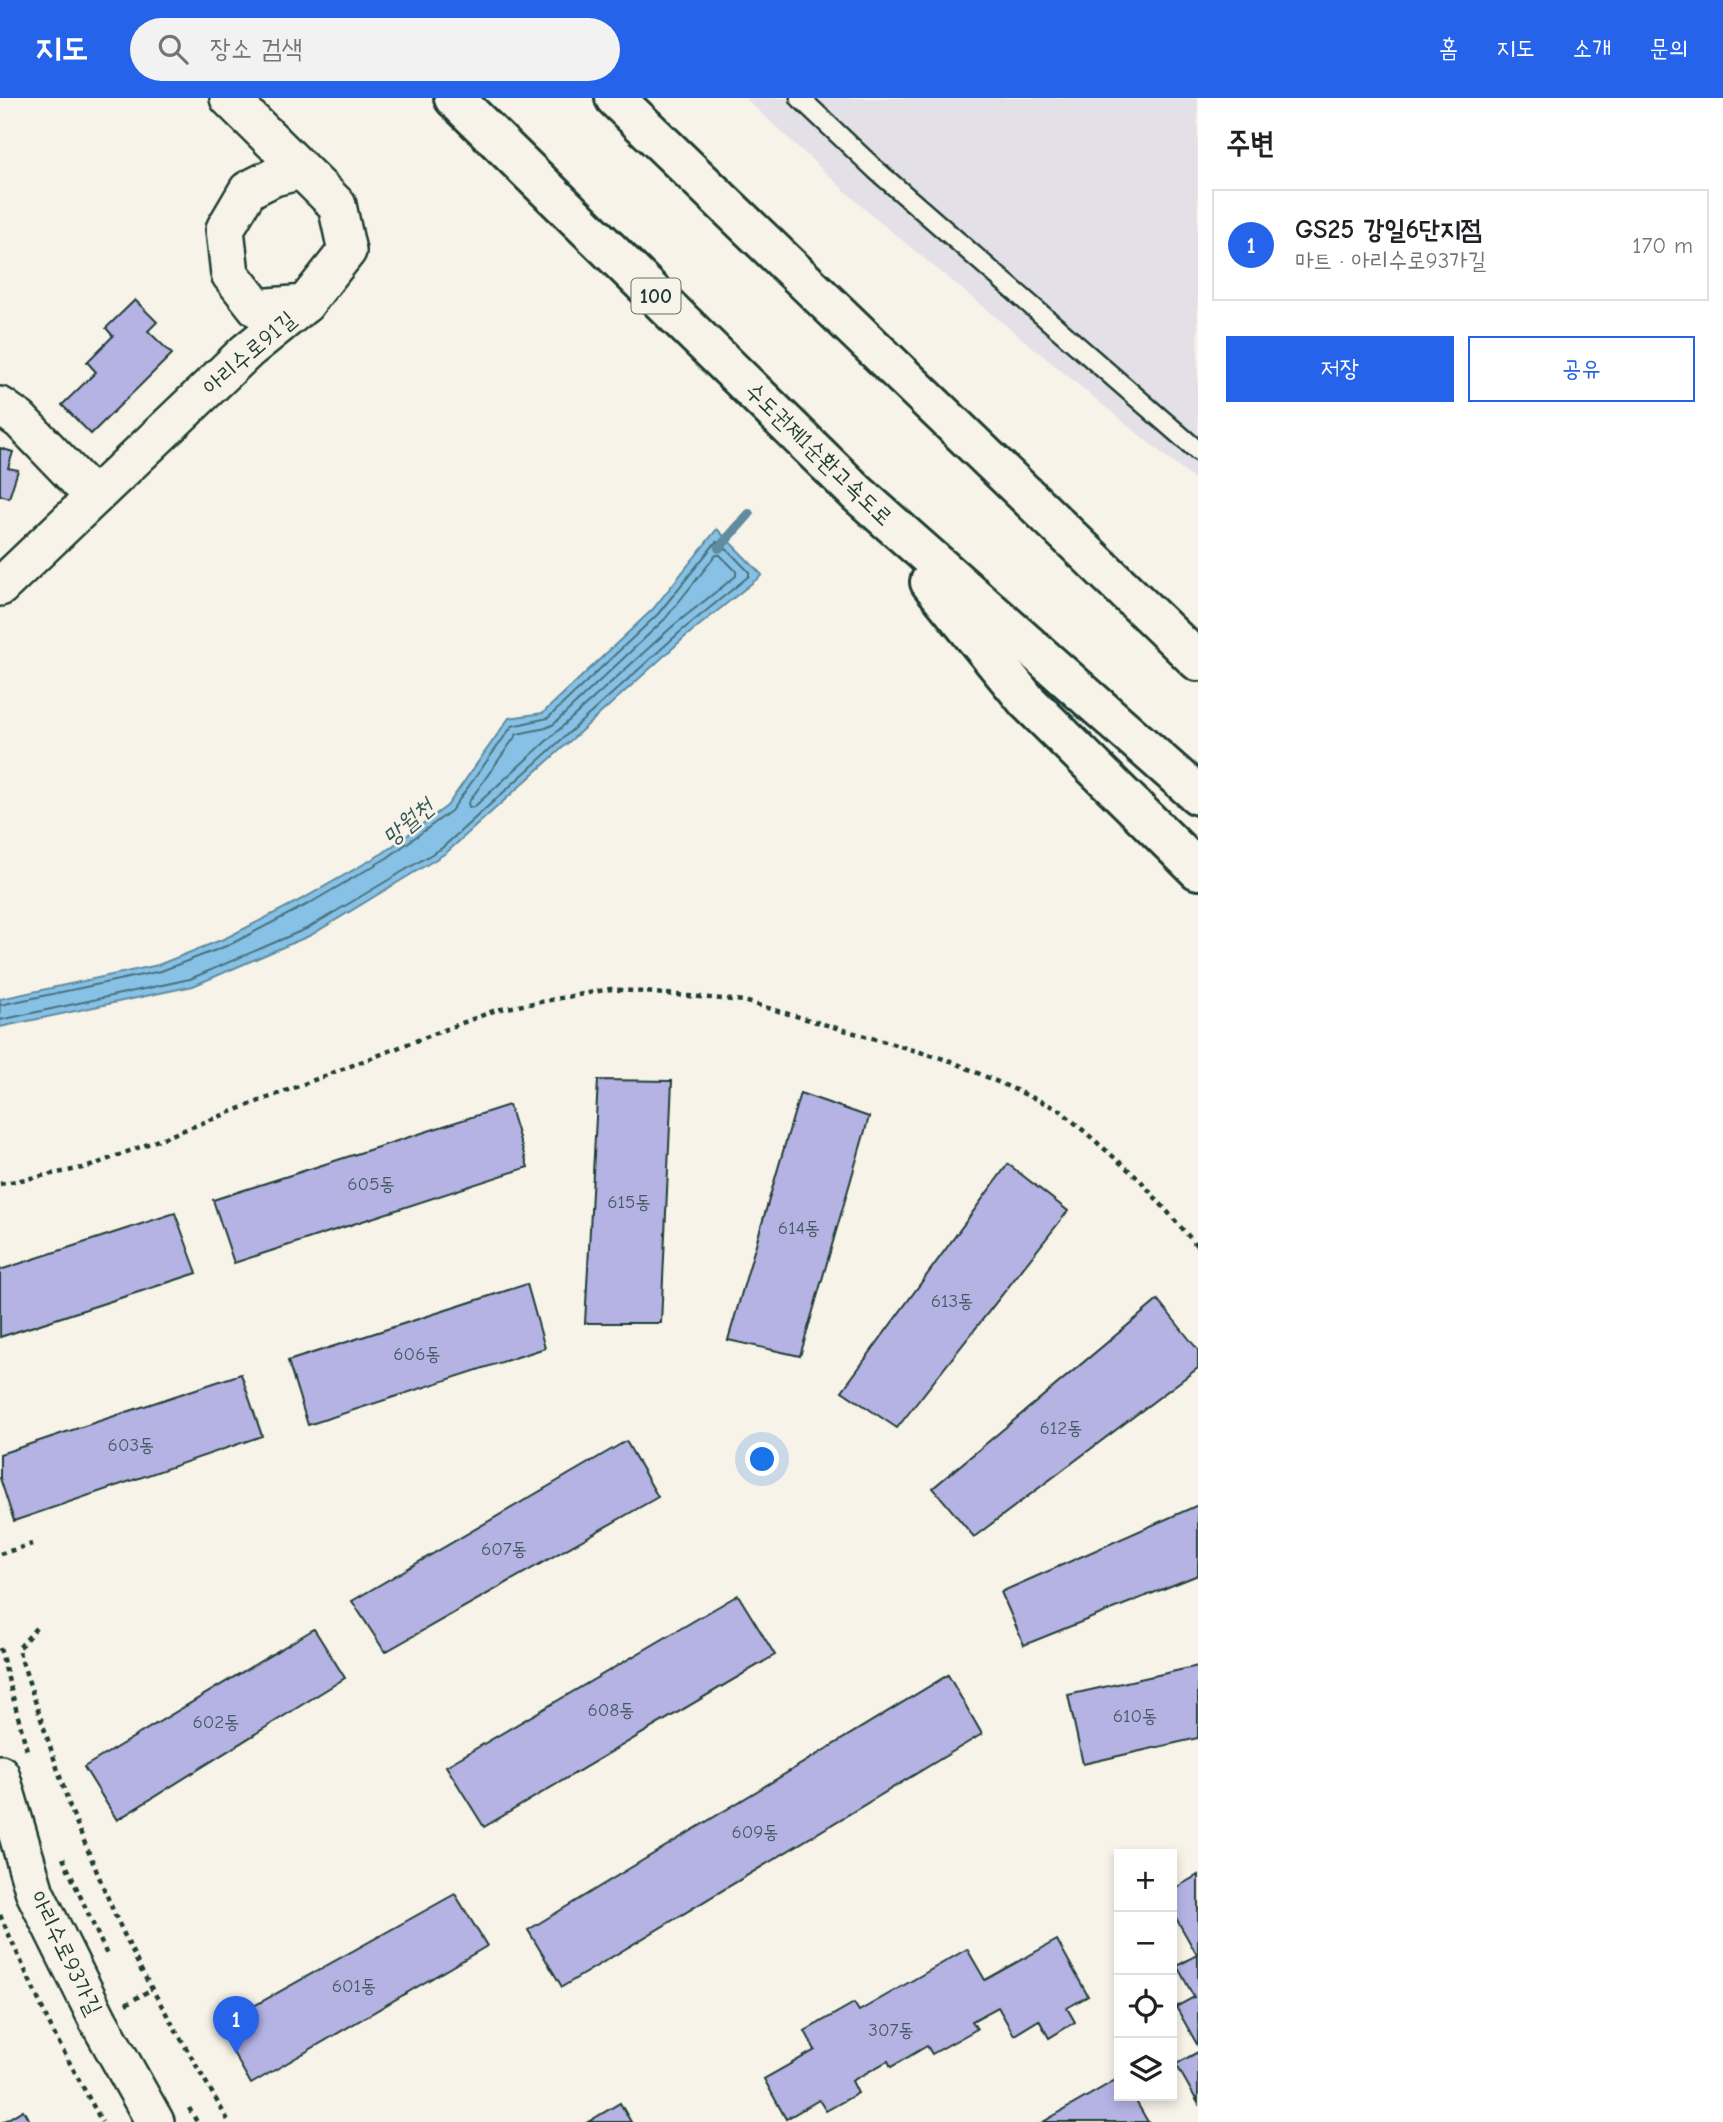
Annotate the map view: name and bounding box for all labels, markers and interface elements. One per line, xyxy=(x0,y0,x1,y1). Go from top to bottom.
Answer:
search box xyxy=(130,18,620,81)
text: 지도 xyxy=(35,29,88,67)
icon: search xyxy=(154,30,192,68)
text: 장소 검색 xyxy=(210,34,302,64)
text: 홈 xyxy=(1439,34,1458,62)
text: 지도 xyxy=(1496,34,1535,62)
text: 소개 xyxy=(1573,34,1611,62)
text: 문의 xyxy=(1649,34,1688,62)
text: 주변 xyxy=(1226,126,1274,161)
text: GS25 강일6단지점 xyxy=(1295,215,1482,245)
text: 1 xyxy=(1246,232,1256,259)
text: 170 m xyxy=(1632,232,1693,259)
text: 마트 · 아리수로93가길 xyxy=(1295,247,1486,274)
road number: 100 xyxy=(632,278,680,314)
street label: 아리수로91길 xyxy=(197,305,301,401)
button: 저장 xyxy=(1226,336,1454,402)
button: 공유 xyxy=(1468,336,1695,402)
street label: 수도권제1순환고속도로 xyxy=(740,377,898,531)
water label: 망월천 xyxy=(377,791,441,851)
house number: 605동 xyxy=(347,1173,395,1195)
house number: 615동 xyxy=(607,1191,651,1213)
house number: 614동 xyxy=(778,1217,820,1239)
house number: 613동 xyxy=(931,1290,973,1312)
house number: 606동 xyxy=(393,1343,441,1365)
house number: 612동 xyxy=(1039,1417,1083,1439)
house number: 603동 xyxy=(108,1434,154,1456)
your location xyxy=(745,1442,779,1476)
house number: 607동 xyxy=(481,1538,527,1560)
house number: 608동 xyxy=(588,1699,634,1721)
house number: 610동 xyxy=(1113,1705,1157,1727)
house number: 602동 xyxy=(192,1711,240,1733)
house number: 609동 xyxy=(731,1821,779,1843)
map controls xyxy=(1114,1849,1177,2101)
button: + xyxy=(1114,1849,1177,1912)
street label: 아리수로93가길 xyxy=(24,1886,108,2020)
button: − xyxy=(1114,1912,1177,1975)
house number: 601동 xyxy=(332,1975,376,1997)
button: locate xyxy=(1114,1975,1177,2038)
pin: 1 xyxy=(213,1996,259,2054)
house number: 307동 xyxy=(868,2019,914,2041)
button: layers xyxy=(1114,2038,1177,2101)

